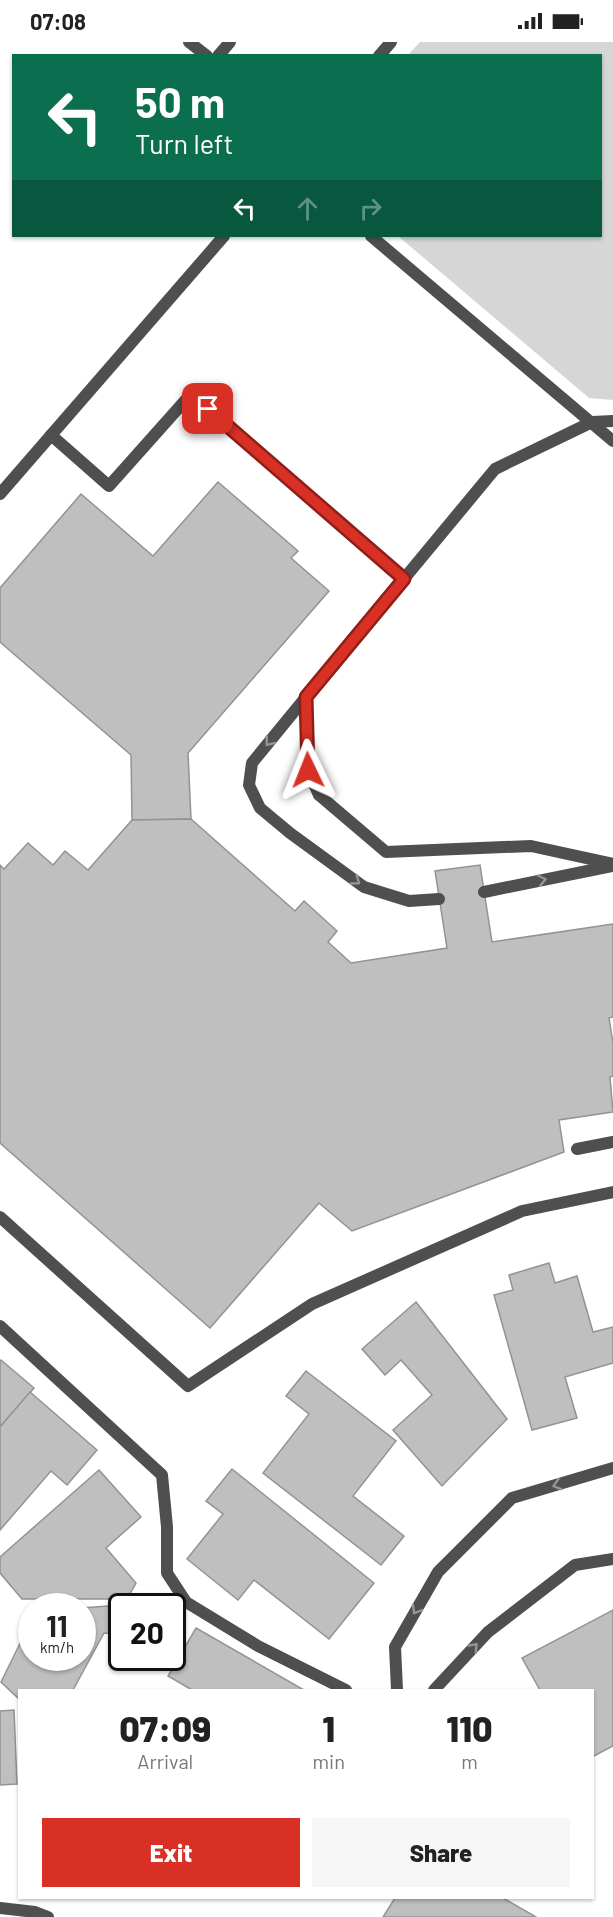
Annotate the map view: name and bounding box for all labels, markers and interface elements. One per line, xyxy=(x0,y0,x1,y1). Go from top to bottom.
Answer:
text: 07:08 xyxy=(30,8,86,34)
text: 50 m xyxy=(135,76,225,126)
icon: left xyxy=(36,78,114,156)
text: Turn left xyxy=(135,127,233,159)
icon: left xyxy=(228,192,261,225)
icon: ahead xyxy=(291,192,324,225)
icon: right xyxy=(354,192,387,225)
pin xyxy=(182,383,233,434)
icon: arrive xyxy=(191,392,224,425)
one-way arrow xyxy=(265,736,276,747)
position arrow xyxy=(276,738,340,802)
one-way arrow xyxy=(349,874,360,885)
one-way arrow xyxy=(536,874,546,887)
one-way arrow xyxy=(552,1478,563,1490)
speed limit sign: 20 xyxy=(108,1593,186,1671)
one-way arrow xyxy=(412,1604,423,1614)
text: 11 xyxy=(46,1607,68,1643)
text: km/h xyxy=(40,1638,74,1656)
one-way arrow xyxy=(466,1644,477,1655)
text: 07:09 xyxy=(119,1706,211,1749)
text: 1 xyxy=(322,1706,335,1749)
text: 110 xyxy=(446,1706,493,1749)
text: Arrival xyxy=(137,1749,193,1773)
text: min xyxy=(313,1749,345,1773)
text: m xyxy=(461,1749,478,1773)
button: Exit xyxy=(42,1818,300,1887)
button: Share xyxy=(312,1818,570,1887)

